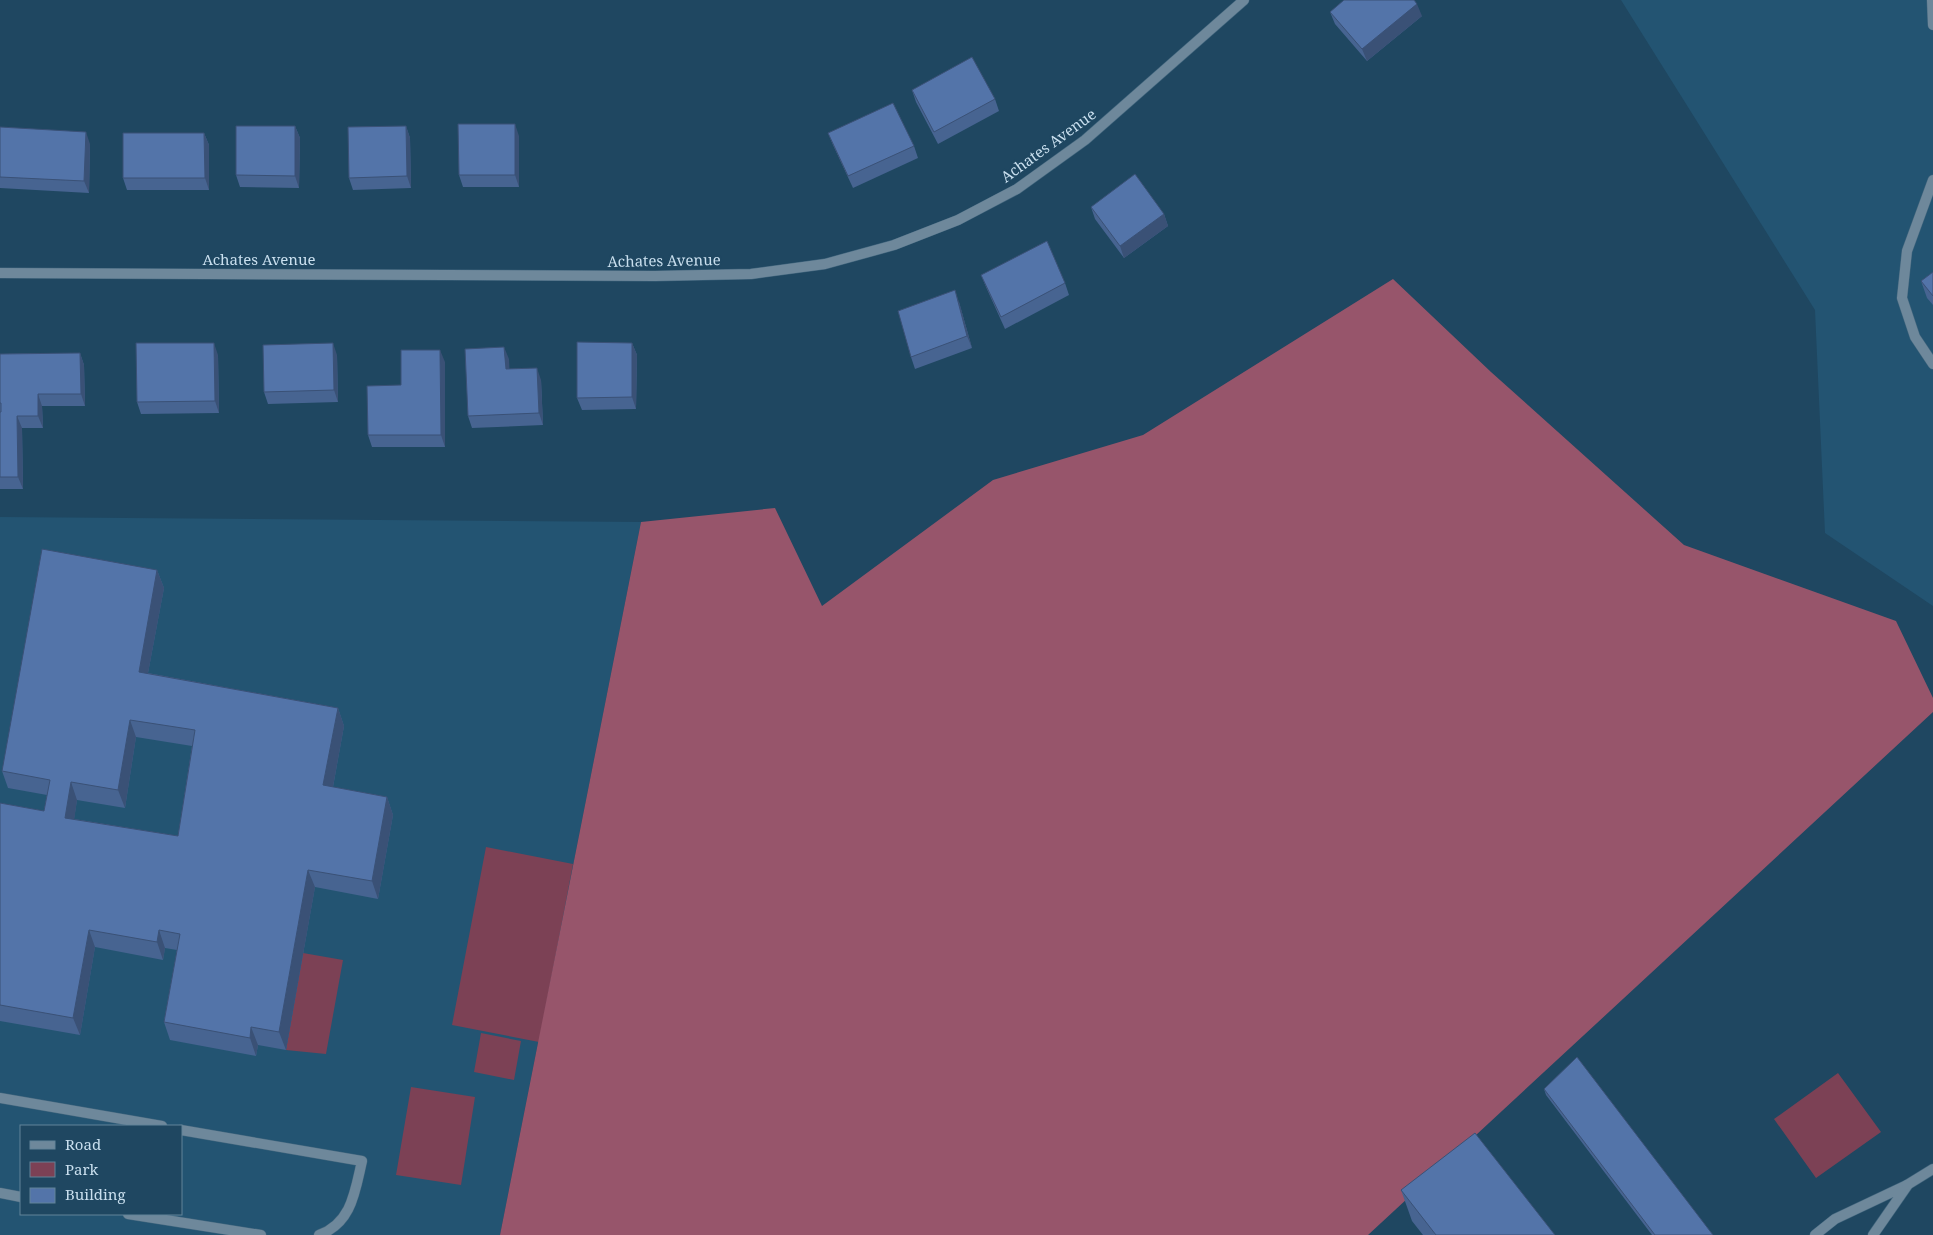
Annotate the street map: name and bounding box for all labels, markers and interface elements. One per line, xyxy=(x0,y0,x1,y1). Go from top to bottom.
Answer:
street label: Achates Avenue xyxy=(996,104,1100,186)
street label: Achates Avenue xyxy=(202,249,316,269)
street label: Achates Avenue xyxy=(607,249,721,271)
legend xyxy=(20,1125,182,1215)
text: Road xyxy=(65,1134,101,1154)
text: Park xyxy=(65,1159,99,1179)
text: Building xyxy=(65,1184,126,1204)

